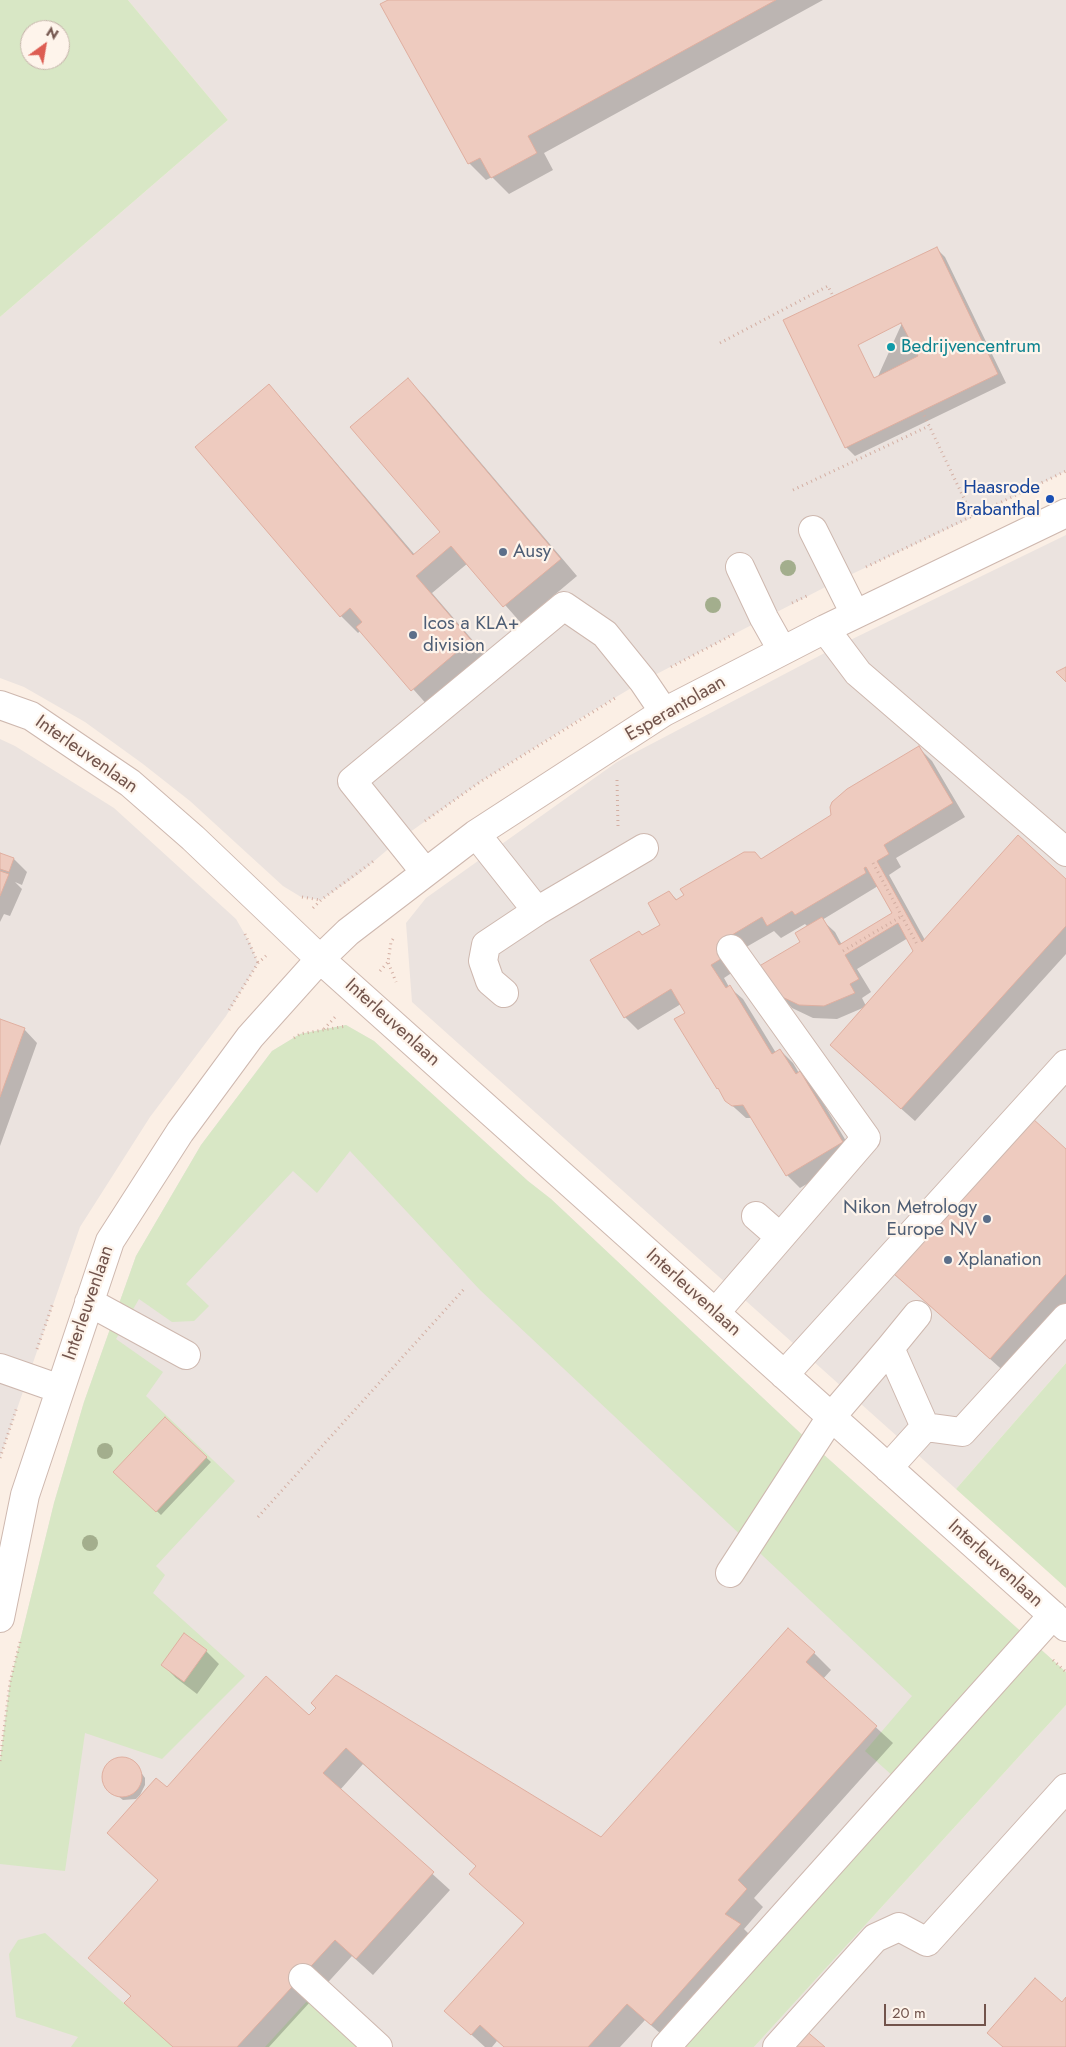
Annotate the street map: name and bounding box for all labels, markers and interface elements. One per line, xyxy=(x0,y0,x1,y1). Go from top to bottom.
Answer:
north arrow xyxy=(20,20,70,70)
text: N xyxy=(42,22,62,45)
place label: Bedrijvencentrum xyxy=(901,336,1041,358)
marker: Bedrijvencentrum xyxy=(885,341,897,353)
place label: Haasrode Brabanthal xyxy=(956,477,1040,521)
marker: Haasrode Brabanthal xyxy=(1044,493,1056,505)
place label: Ausy xyxy=(513,541,551,563)
marker: Ausy xyxy=(497,546,509,558)
place label: Icos a KLA+ division xyxy=(423,613,519,657)
marker: Icos a KLA+ division xyxy=(407,629,419,641)
street label: Esperantolaan xyxy=(622,671,730,747)
street label: Interleuvenlaan xyxy=(30,711,142,799)
street label: Interleuvenlaan xyxy=(340,974,444,1072)
place label: Nikon Metrology Europe NV xyxy=(843,1197,977,1241)
marker: Nikon Metrology Europe NV xyxy=(981,1213,993,1225)
street label: Interleuvenlaan xyxy=(59,1243,119,1363)
street label: Interleuvenlaan xyxy=(641,1244,745,1342)
place label: Xplanation xyxy=(958,1249,1042,1271)
marker: Xplanation xyxy=(942,1254,954,1266)
street label: Interleuvenlaan xyxy=(943,1515,1047,1613)
scale bar xyxy=(886,1994,988,2026)
text: 20 m xyxy=(892,2002,926,2024)

